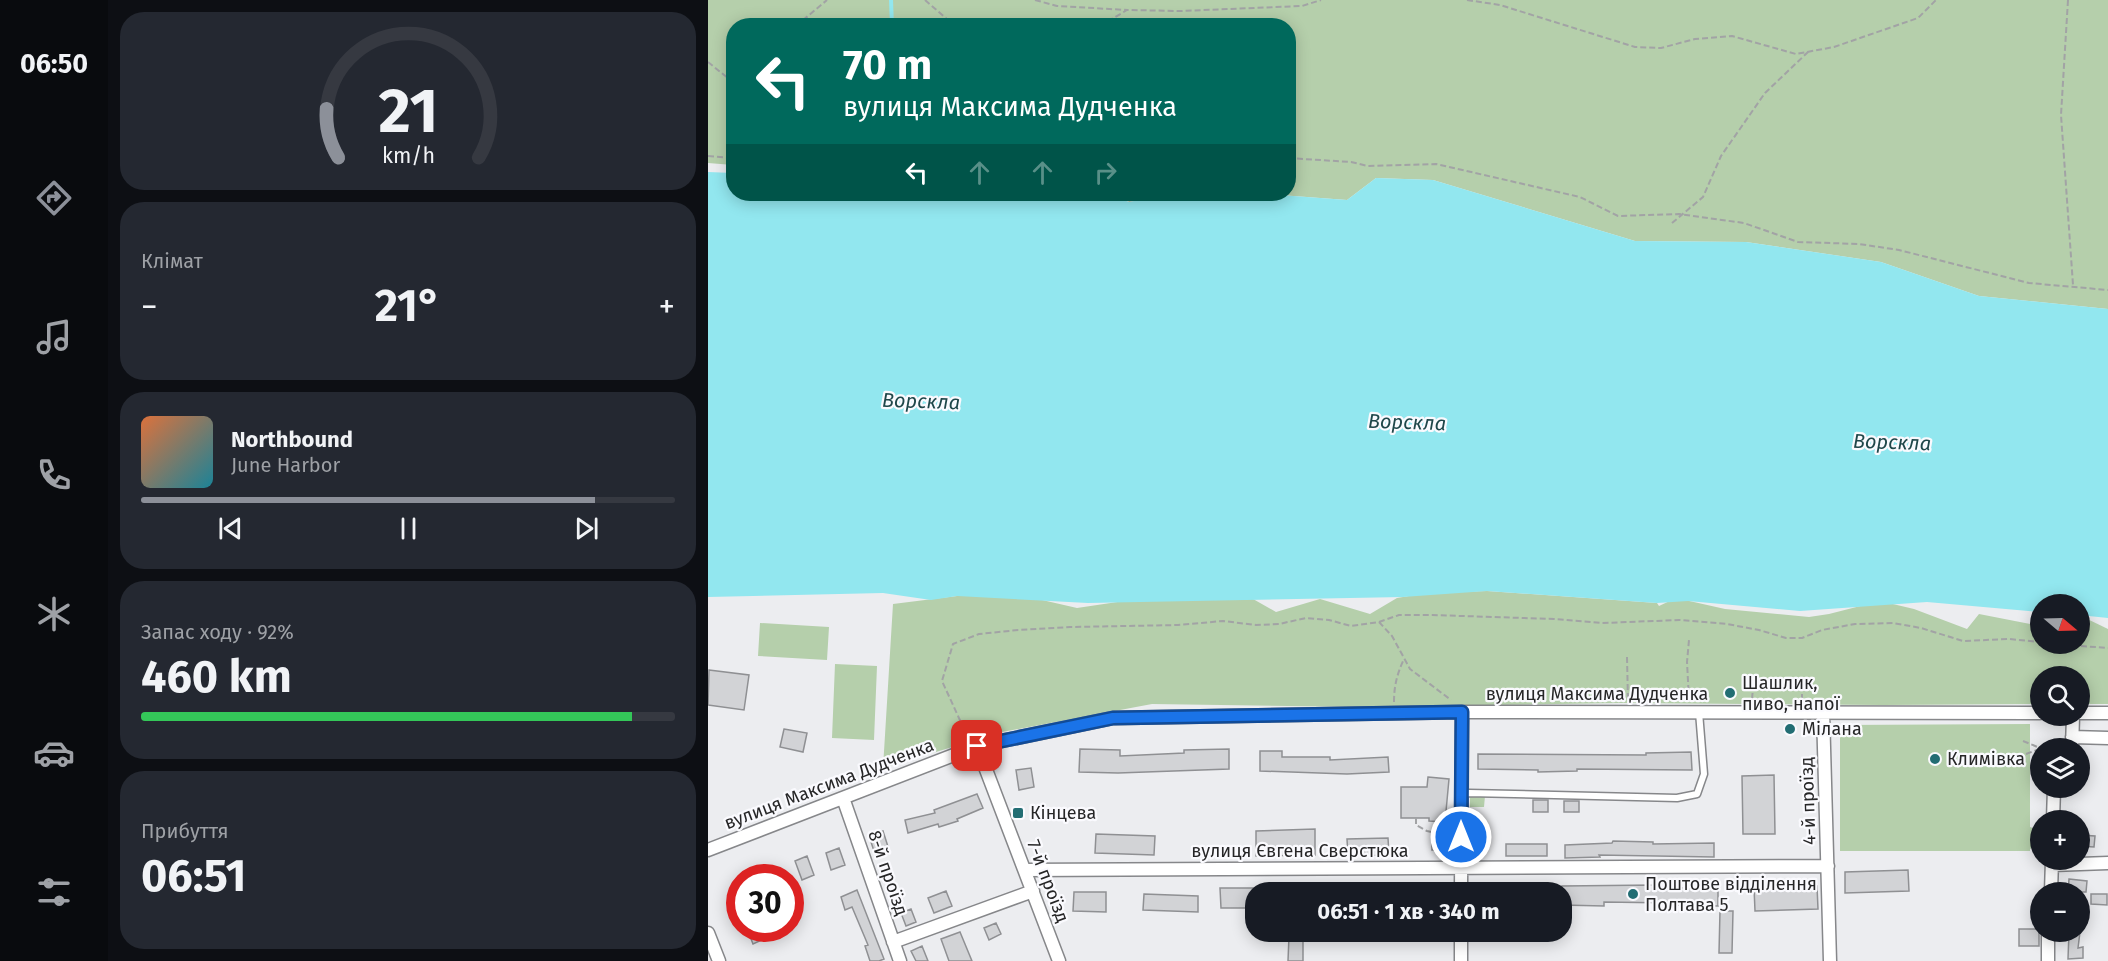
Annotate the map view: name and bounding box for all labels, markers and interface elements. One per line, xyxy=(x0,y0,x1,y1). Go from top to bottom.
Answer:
text: 70 m xyxy=(843,40,932,90)
icon: left xyxy=(744,42,822,120)
text: 06:50 xyxy=(20,48,88,80)
text: 21 xyxy=(378,74,438,149)
text: вулиця Максима Дудченка xyxy=(843,91,1177,123)
text: km/h xyxy=(381,143,435,169)
icon: left xyxy=(900,156,933,189)
icon: ahead xyxy=(963,156,996,189)
icon: ahead xyxy=(1026,156,1059,189)
icon: right xyxy=(1089,156,1122,189)
icon: directions xyxy=(33,177,75,219)
text: Клімат xyxy=(141,249,203,273)
text: 21° xyxy=(375,279,441,333)
text: − xyxy=(141,287,158,327)
text: + xyxy=(659,287,675,327)
icon: music xyxy=(33,316,75,358)
water label: Ворскла xyxy=(882,388,960,414)
water label: Ворскла xyxy=(1368,409,1446,435)
text: Northbound xyxy=(231,426,353,453)
water label: Ворскла xyxy=(1853,429,1931,455)
text: June Harbor xyxy=(231,453,340,477)
icon: phone xyxy=(33,454,75,496)
icon: previous xyxy=(214,512,247,545)
icon: pause xyxy=(392,512,425,545)
icon: next xyxy=(570,512,603,545)
icon: climate xyxy=(33,593,75,635)
north arrow xyxy=(2030,594,2090,654)
map controls xyxy=(2030,594,2090,942)
text: Запас ходу · 92% xyxy=(141,620,294,644)
text: 460 km xyxy=(141,650,292,704)
button: search xyxy=(2030,666,2090,726)
place label: Шашлик, пиво, напої xyxy=(1742,672,1841,715)
street label: вулиця Максима Дудченка xyxy=(1486,683,1708,705)
marker: Шашлик, пиво, напої xyxy=(1723,686,1737,700)
place label: Мілана xyxy=(1802,718,1862,740)
pin xyxy=(951,720,1002,771)
marker: Мілана xyxy=(1783,722,1797,736)
icon: arrive xyxy=(960,729,993,762)
icon: car xyxy=(33,732,75,774)
street label: вулиця Максима Дудченка xyxy=(721,734,937,834)
button: layers xyxy=(2030,738,2090,798)
place label: Климівка xyxy=(1947,748,2025,770)
marker: Климівка xyxy=(1928,752,1942,766)
street label: 4-й проїзд xyxy=(1795,757,1821,845)
place label: Кінцева xyxy=(1030,802,1096,824)
position arrow xyxy=(1429,805,1493,869)
marker: Кінцева xyxy=(1011,806,1025,820)
button: + xyxy=(2030,810,2090,870)
text: Прибуття xyxy=(141,819,229,843)
street label: 8-й проїзд xyxy=(863,828,913,918)
street label: 7-й проїзд xyxy=(1022,837,1074,925)
street label: вулиця Євгена Сверстюка xyxy=(1191,840,1409,862)
text: 06:51 xyxy=(141,849,246,903)
speed limit sign: 30 xyxy=(726,864,804,942)
icon: filters xyxy=(33,871,75,913)
place label: Поштове відділення Полтава 5 xyxy=(1645,873,1817,916)
button: − xyxy=(2030,882,2090,942)
marker: Поштове відділення Полтава 5 xyxy=(1626,887,1640,901)
text: 06:51 · 1 хв · 340 m xyxy=(1317,898,1500,925)

